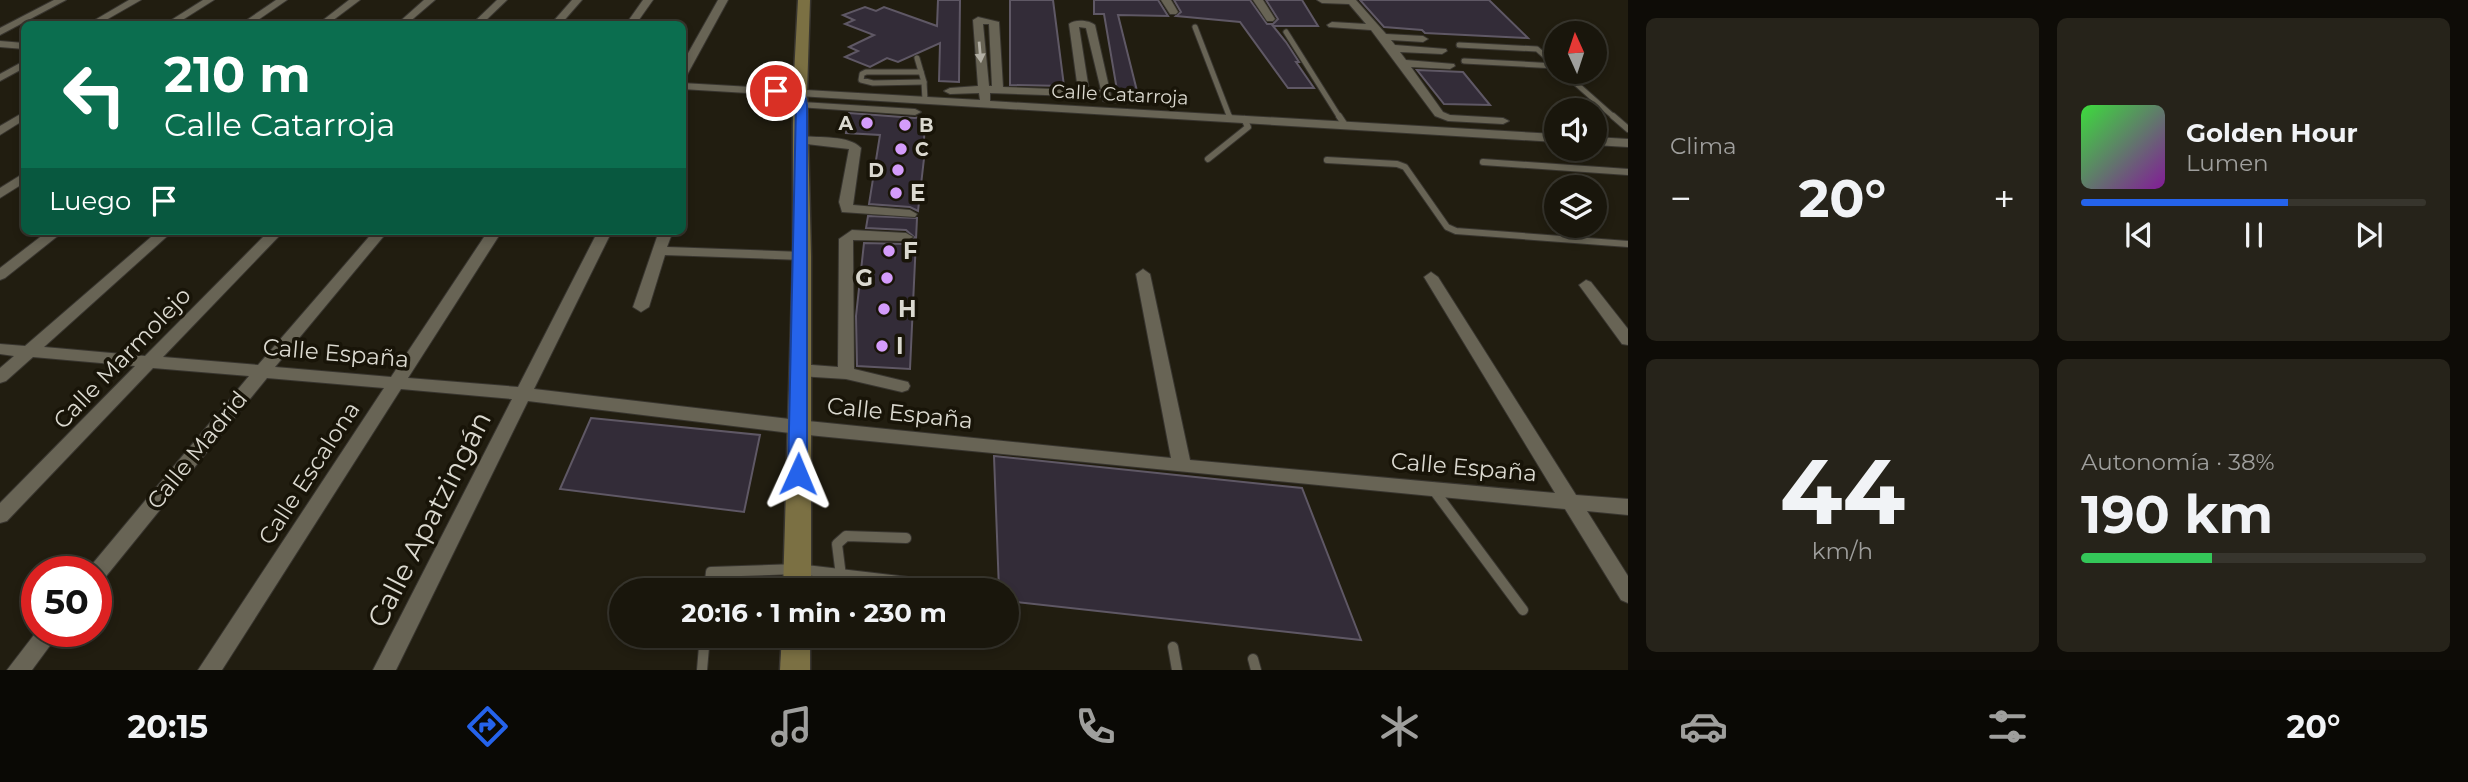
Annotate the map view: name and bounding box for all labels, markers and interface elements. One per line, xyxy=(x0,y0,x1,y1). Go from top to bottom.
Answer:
north arrow xyxy=(1544,21,1606,84)
map controls xyxy=(1544,21,1607,238)
one-way arrow xyxy=(975,41,986,63)
text: 210 m xyxy=(164,45,311,104)
icon: left xyxy=(49,49,140,140)
pin xyxy=(746,61,806,121)
icon: arrive xyxy=(757,72,795,110)
street label: Calle Catarroja xyxy=(1051,79,1189,110)
button: sound xyxy=(1544,98,1607,161)
text: Calle Catarroja xyxy=(164,105,395,144)
place label: A xyxy=(837,112,853,135)
place label: B xyxy=(919,114,934,137)
marker: A xyxy=(859,115,875,131)
marker: B xyxy=(897,117,913,133)
text: Golden Hour xyxy=(2186,117,2358,149)
text: Clima xyxy=(1670,132,1737,160)
place label: C xyxy=(915,138,929,161)
marker: C xyxy=(893,141,909,157)
text: Lumen xyxy=(2186,149,2269,177)
place label: D xyxy=(868,159,884,182)
marker: D xyxy=(890,162,906,178)
text: 20° xyxy=(1799,167,1886,230)
button: layers xyxy=(1544,175,1607,238)
text: − xyxy=(1670,175,1692,222)
text: + xyxy=(1993,175,2015,222)
place label: E xyxy=(910,179,925,207)
icon: arrive xyxy=(145,182,183,220)
text: Luego xyxy=(49,185,131,217)
marker: E xyxy=(888,185,904,201)
icon: previous xyxy=(2120,216,2158,254)
icon: pause xyxy=(2235,216,2273,254)
icon: next xyxy=(2350,216,2388,254)
place label: F xyxy=(903,237,918,265)
marker: F xyxy=(881,243,897,259)
place label: G xyxy=(855,264,873,292)
marker: G xyxy=(879,270,895,286)
street label: Calle Marmolejo xyxy=(47,281,197,435)
place label: H xyxy=(898,295,917,323)
marker: H xyxy=(876,301,892,317)
place label: I xyxy=(896,332,904,360)
street label: Calle España xyxy=(262,333,410,373)
marker: I xyxy=(874,338,890,354)
street label: Calle Madrid xyxy=(141,385,253,515)
street label: Calle España xyxy=(826,391,974,435)
street label: Calle Escalona xyxy=(252,396,366,550)
street label: Calle Apatzingán xyxy=(360,405,498,633)
text: 44 xyxy=(1780,436,1905,547)
position arrow xyxy=(761,437,835,511)
street label: Calle España xyxy=(1390,447,1538,487)
text: Autonomía · 38% xyxy=(2081,448,2275,476)
text: 190 km xyxy=(2081,483,2273,546)
text: km/h xyxy=(1812,537,1873,565)
speed limit sign: 50 xyxy=(21,556,112,647)
text: 20:16 · 1 min · 230 m xyxy=(681,597,947,629)
icon: directions xyxy=(463,702,512,751)
icon: music xyxy=(767,702,816,751)
icon: phone xyxy=(1071,702,1120,751)
icon: climate xyxy=(1375,702,1424,751)
icon: car xyxy=(1679,702,1728,751)
icon: filters xyxy=(1983,702,2032,751)
text: 20:15 xyxy=(127,707,208,746)
text: 20° xyxy=(2286,707,2340,746)

